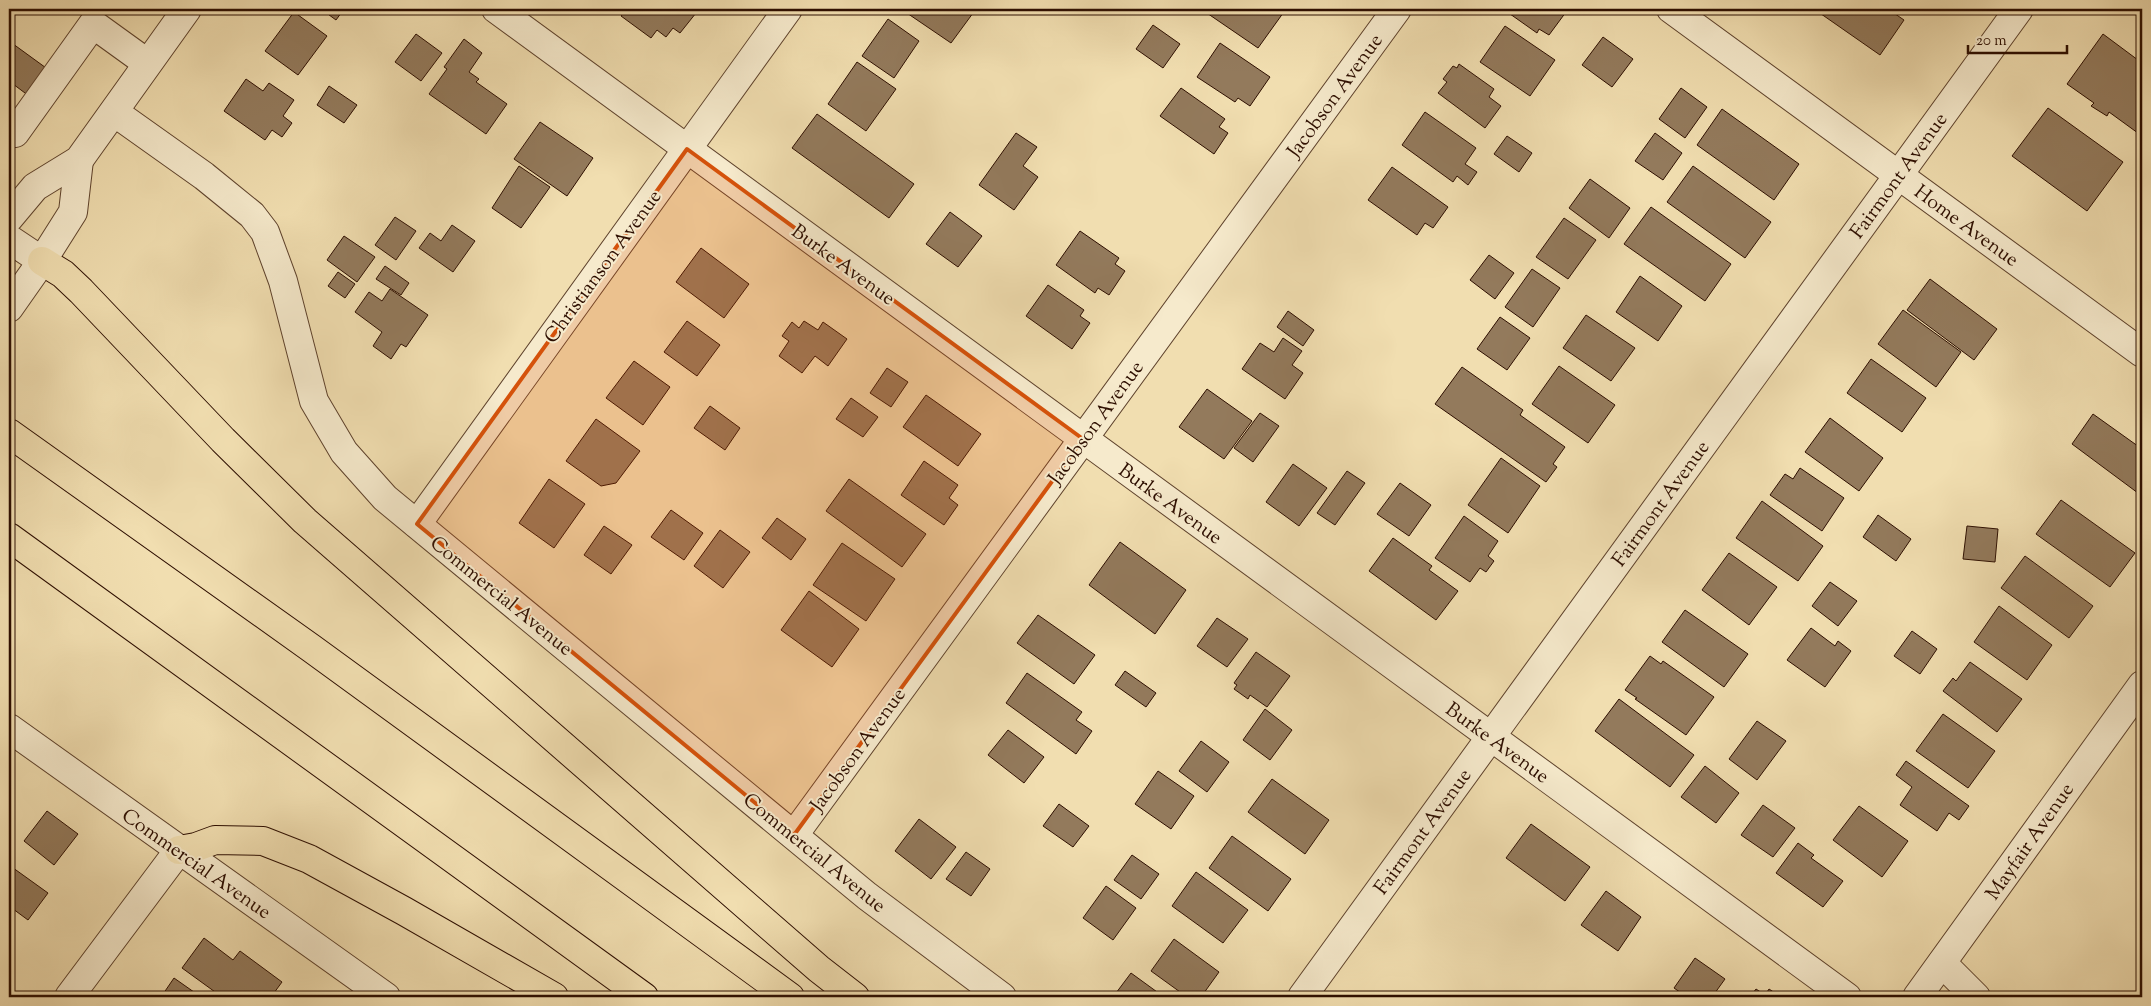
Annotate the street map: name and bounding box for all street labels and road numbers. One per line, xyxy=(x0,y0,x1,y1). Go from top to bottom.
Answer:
street label: Jacobson Avenue xyxy=(1280,28,1391,165)
street label: Fairmont Avenue xyxy=(1844,107,1956,246)
street label: Home Avenue xyxy=(1907,179,2024,275)
street label: Christianson Avenue xyxy=(538,185,670,350)
street label: Burke Avenue xyxy=(784,218,901,314)
street label: Jacobson Avenue xyxy=(1041,355,1152,492)
street label: Fairmont Avenue xyxy=(1606,435,1718,574)
street label: Burke Avenue xyxy=(1111,457,1228,553)
street label: Commercial Avenue xyxy=(423,530,578,664)
street label: Jacobson Avenue xyxy=(803,682,914,819)
street label: Burke Avenue xyxy=(1438,696,1555,792)
street label: Fairmont Avenue xyxy=(1368,763,1480,902)
street label: Mayfair Avenue xyxy=(1980,778,2082,907)
street label: Commercial Avenue xyxy=(736,787,891,921)
street label: Commercial Avenue xyxy=(115,802,276,928)

